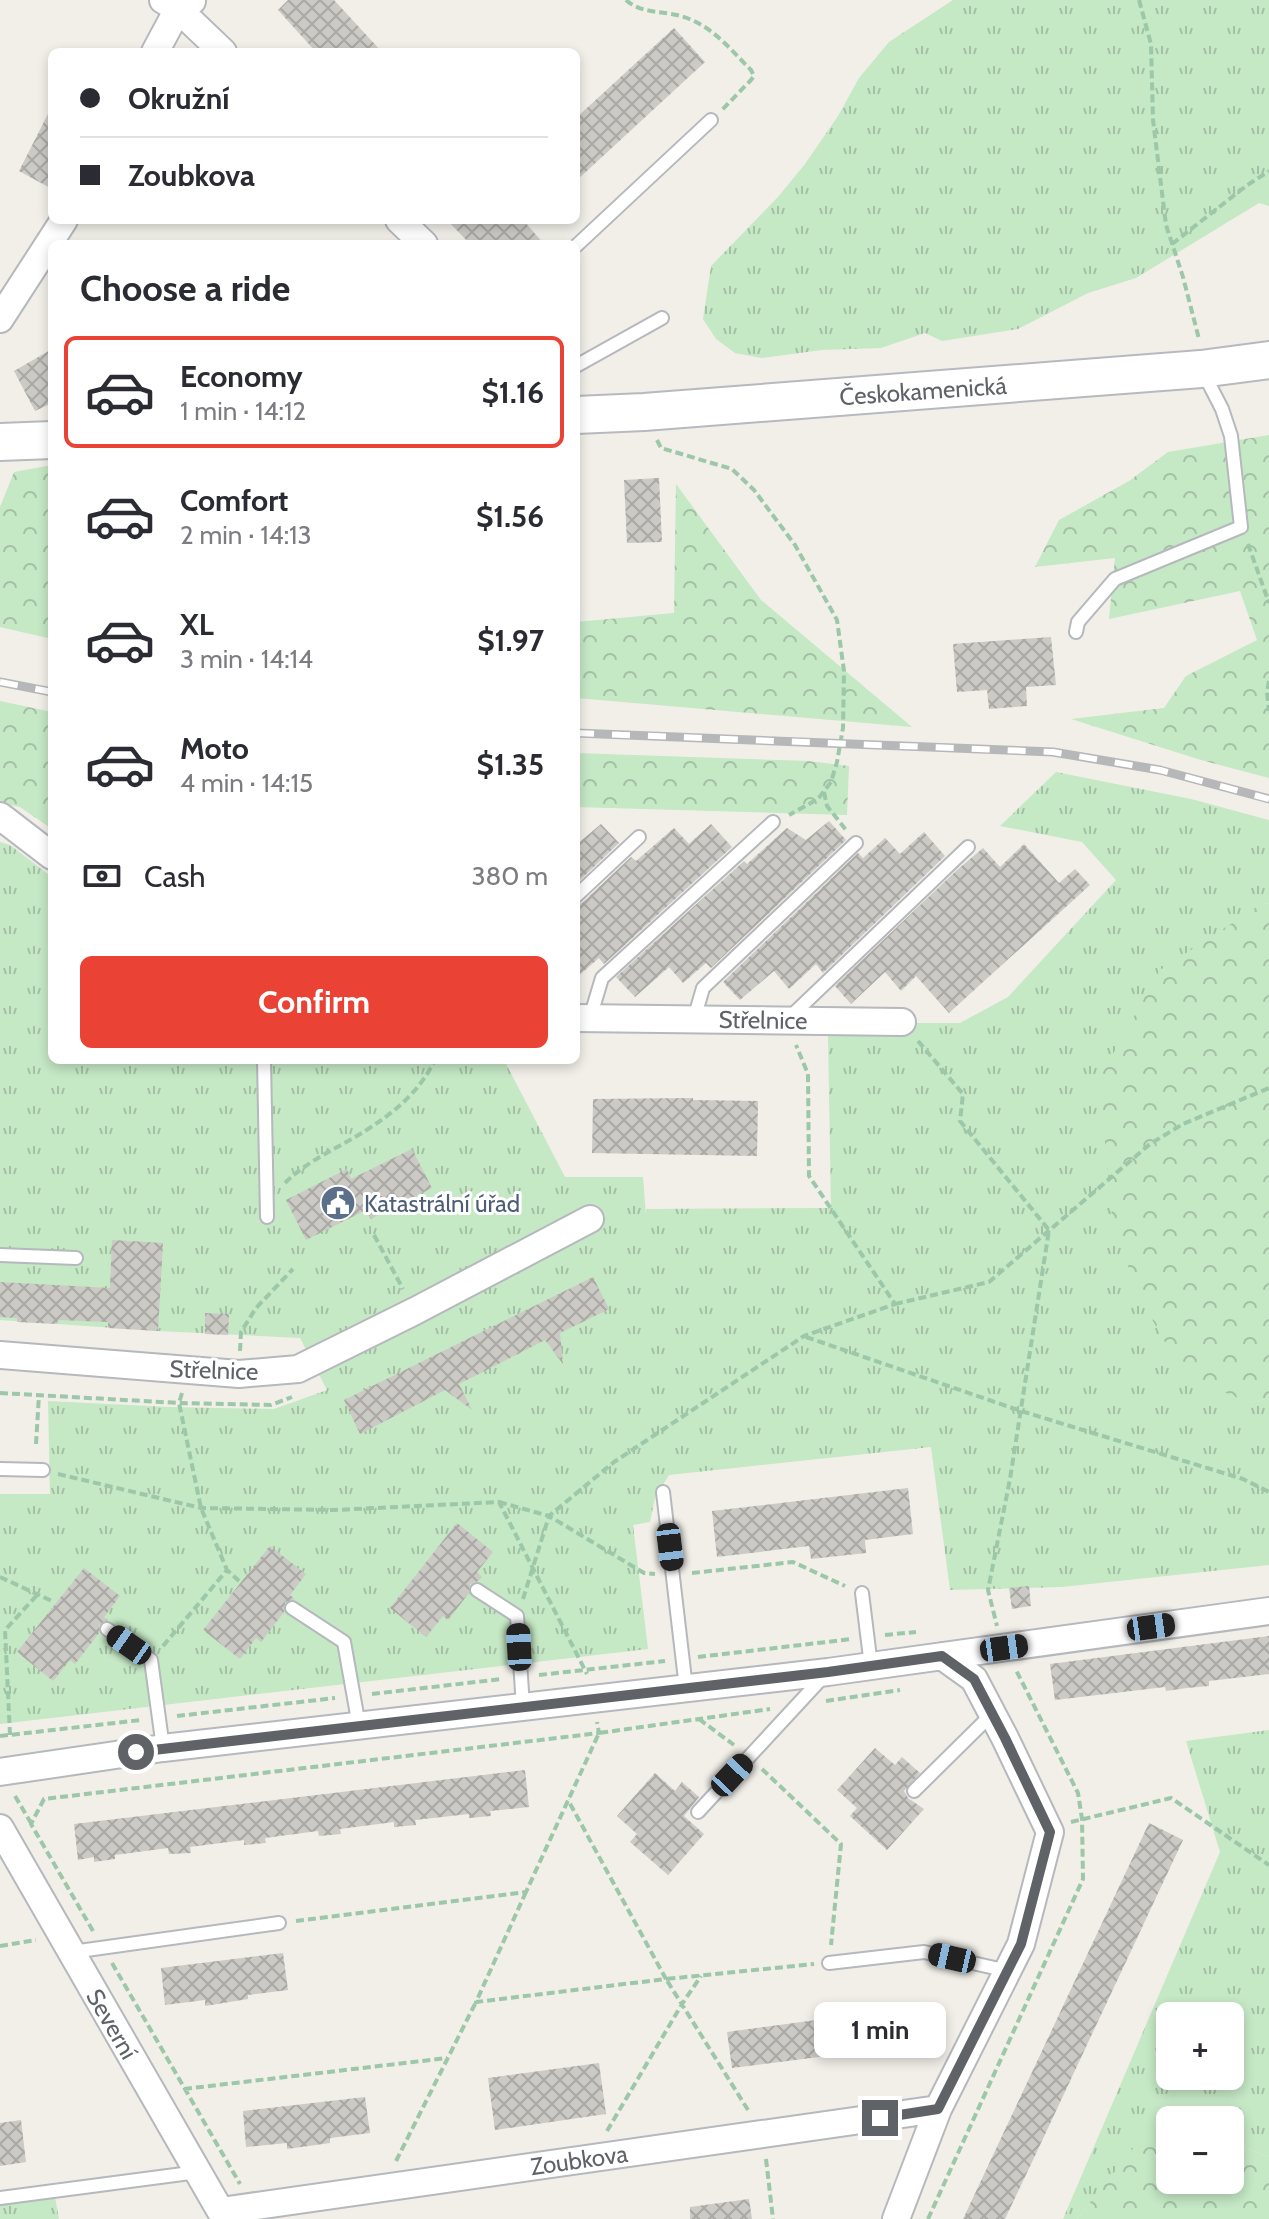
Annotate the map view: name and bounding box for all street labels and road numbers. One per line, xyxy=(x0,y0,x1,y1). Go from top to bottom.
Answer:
street label: Českokamenická xyxy=(838,371,1008,411)
street label: Střelnice xyxy=(718,1005,808,1035)
street label: Střelnice xyxy=(169,1354,259,1386)
street label: Severní xyxy=(80,1984,144,2064)
street label: Zoubkova xyxy=(528,2139,630,2181)

